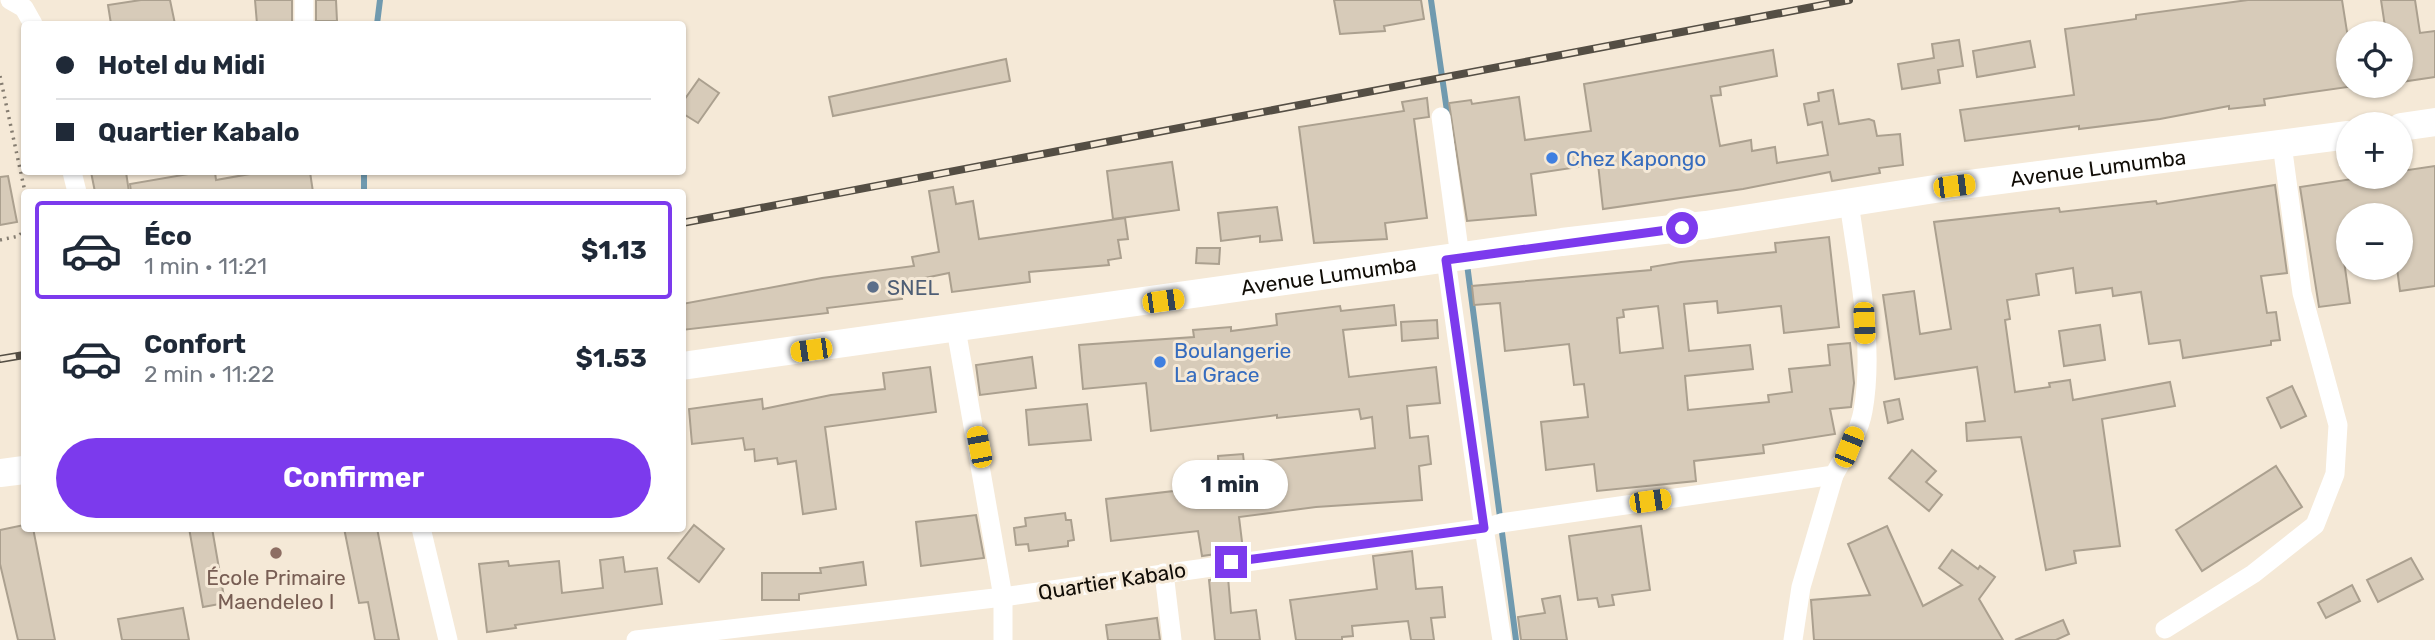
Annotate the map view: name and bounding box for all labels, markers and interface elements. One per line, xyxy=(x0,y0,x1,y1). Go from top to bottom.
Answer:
map controls xyxy=(2336,21,2413,280)
button: locate xyxy=(2336,21,2413,98)
text: Hotel du Midi xyxy=(98,50,265,81)
button: + xyxy=(2336,112,2413,189)
text: Quartier Kabalo xyxy=(98,117,300,148)
street label: Avenue Lumumba xyxy=(2009,144,2187,191)
place label: Chez Kapongo xyxy=(1566,146,1706,171)
marker: Chez Kapongo xyxy=(1544,150,1560,166)
car xyxy=(1932,173,1977,199)
button: − xyxy=(2336,203,2413,280)
route start xyxy=(1666,212,1698,244)
icon: car xyxy=(60,219,123,282)
text: Éco xyxy=(144,221,192,252)
text: $1.13 xyxy=(581,235,647,266)
street label: Avenue Lumumba xyxy=(1239,250,1418,300)
text: 1 min · 11:21 xyxy=(144,252,267,280)
place label: SNEL xyxy=(887,275,939,300)
marker: SNEL xyxy=(865,279,881,295)
car xyxy=(1141,288,1186,314)
car xyxy=(1853,301,1876,345)
icon: car xyxy=(60,327,123,390)
text: Confort xyxy=(144,329,246,360)
car xyxy=(789,337,834,363)
place label: Boulangerie La Grace xyxy=(1174,338,1291,387)
text: $1.53 xyxy=(575,343,647,374)
marker: Boulangerie La Grace xyxy=(1152,354,1168,370)
text: 2 min · 11:22 xyxy=(144,360,275,388)
car xyxy=(965,424,994,470)
car xyxy=(1832,424,1867,470)
button: Confirmer xyxy=(56,438,651,518)
callout: 1 min xyxy=(1173,461,1289,510)
text: 1 min xyxy=(1201,470,1259,498)
car xyxy=(1628,488,1673,514)
marker: École Primaire Maendeleo I xyxy=(268,545,284,561)
route end xyxy=(1215,546,1247,578)
street label: Quartier Kabalo xyxy=(1036,557,1188,605)
place label: École Primaire Maendeleo I xyxy=(206,565,346,614)

